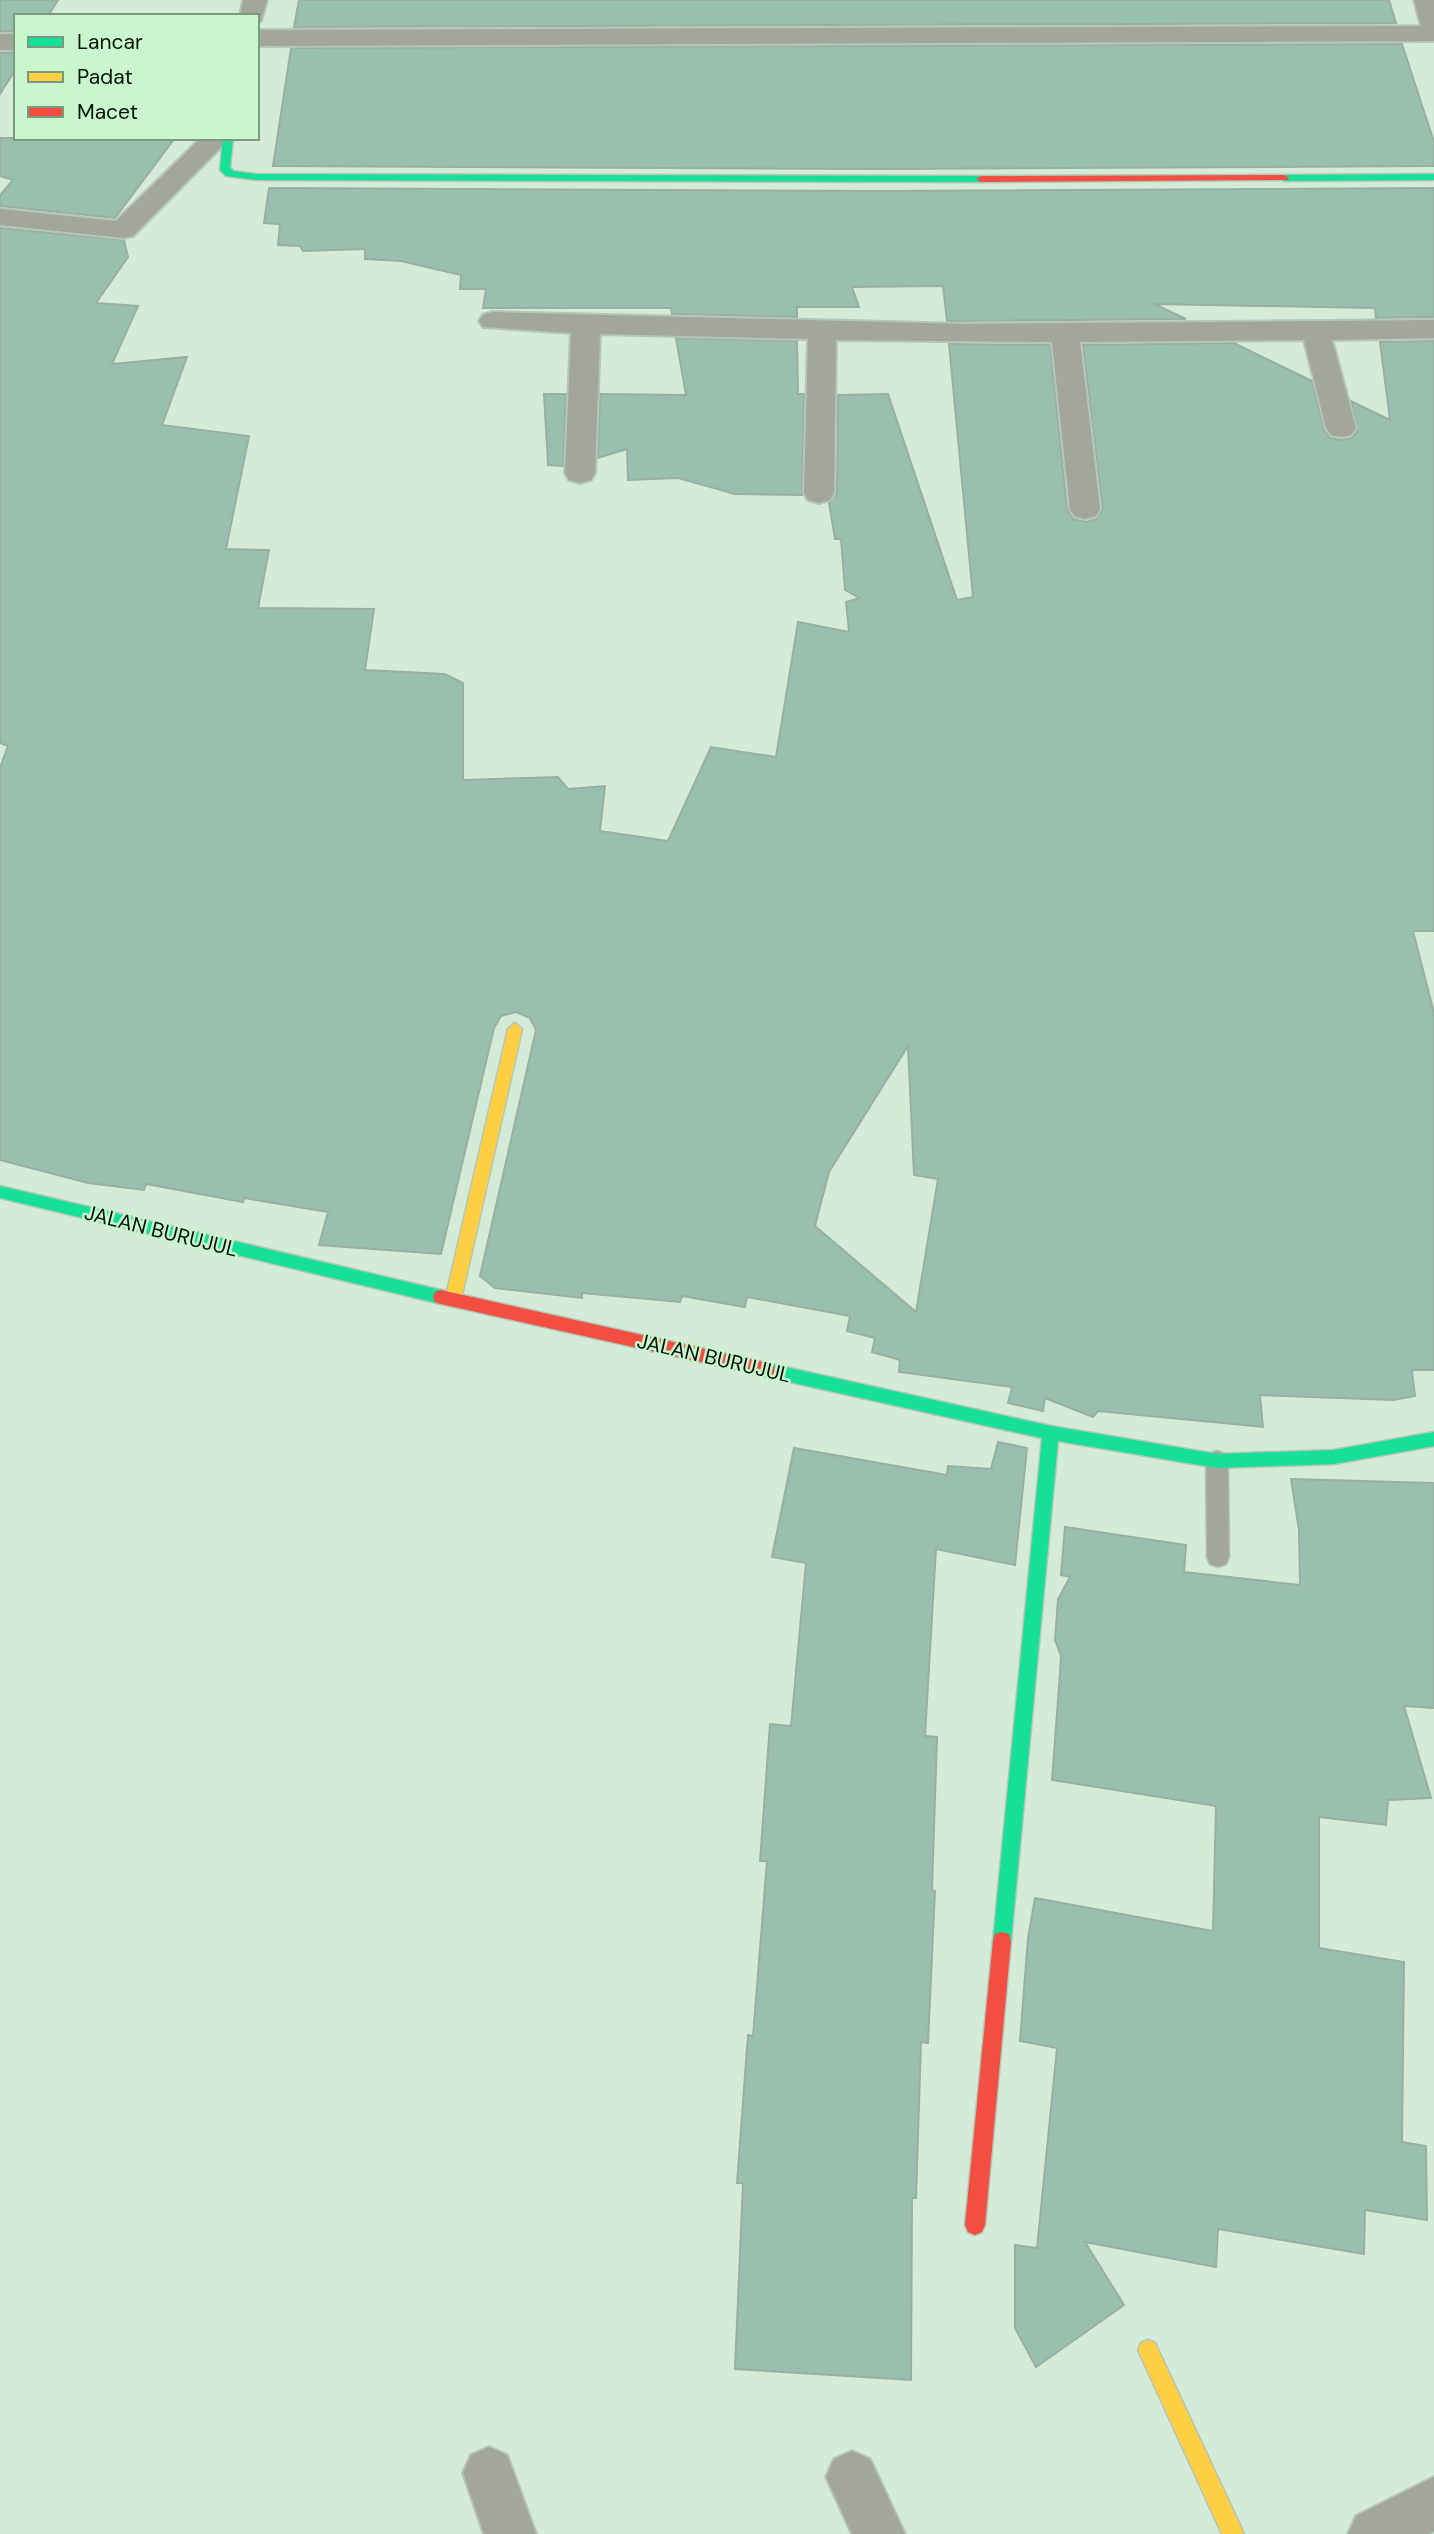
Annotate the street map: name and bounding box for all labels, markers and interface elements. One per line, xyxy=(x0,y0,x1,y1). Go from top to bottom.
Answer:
legend xyxy=(14,14,259,140)
text: Lancar xyxy=(77,28,143,56)
text: Padat xyxy=(77,63,133,91)
text: Macet xyxy=(77,98,138,126)
street label: JALAN BURUJUL xyxy=(81,1198,241,1264)
street label: JALAN BURUJUL xyxy=(634,1327,794,1389)

